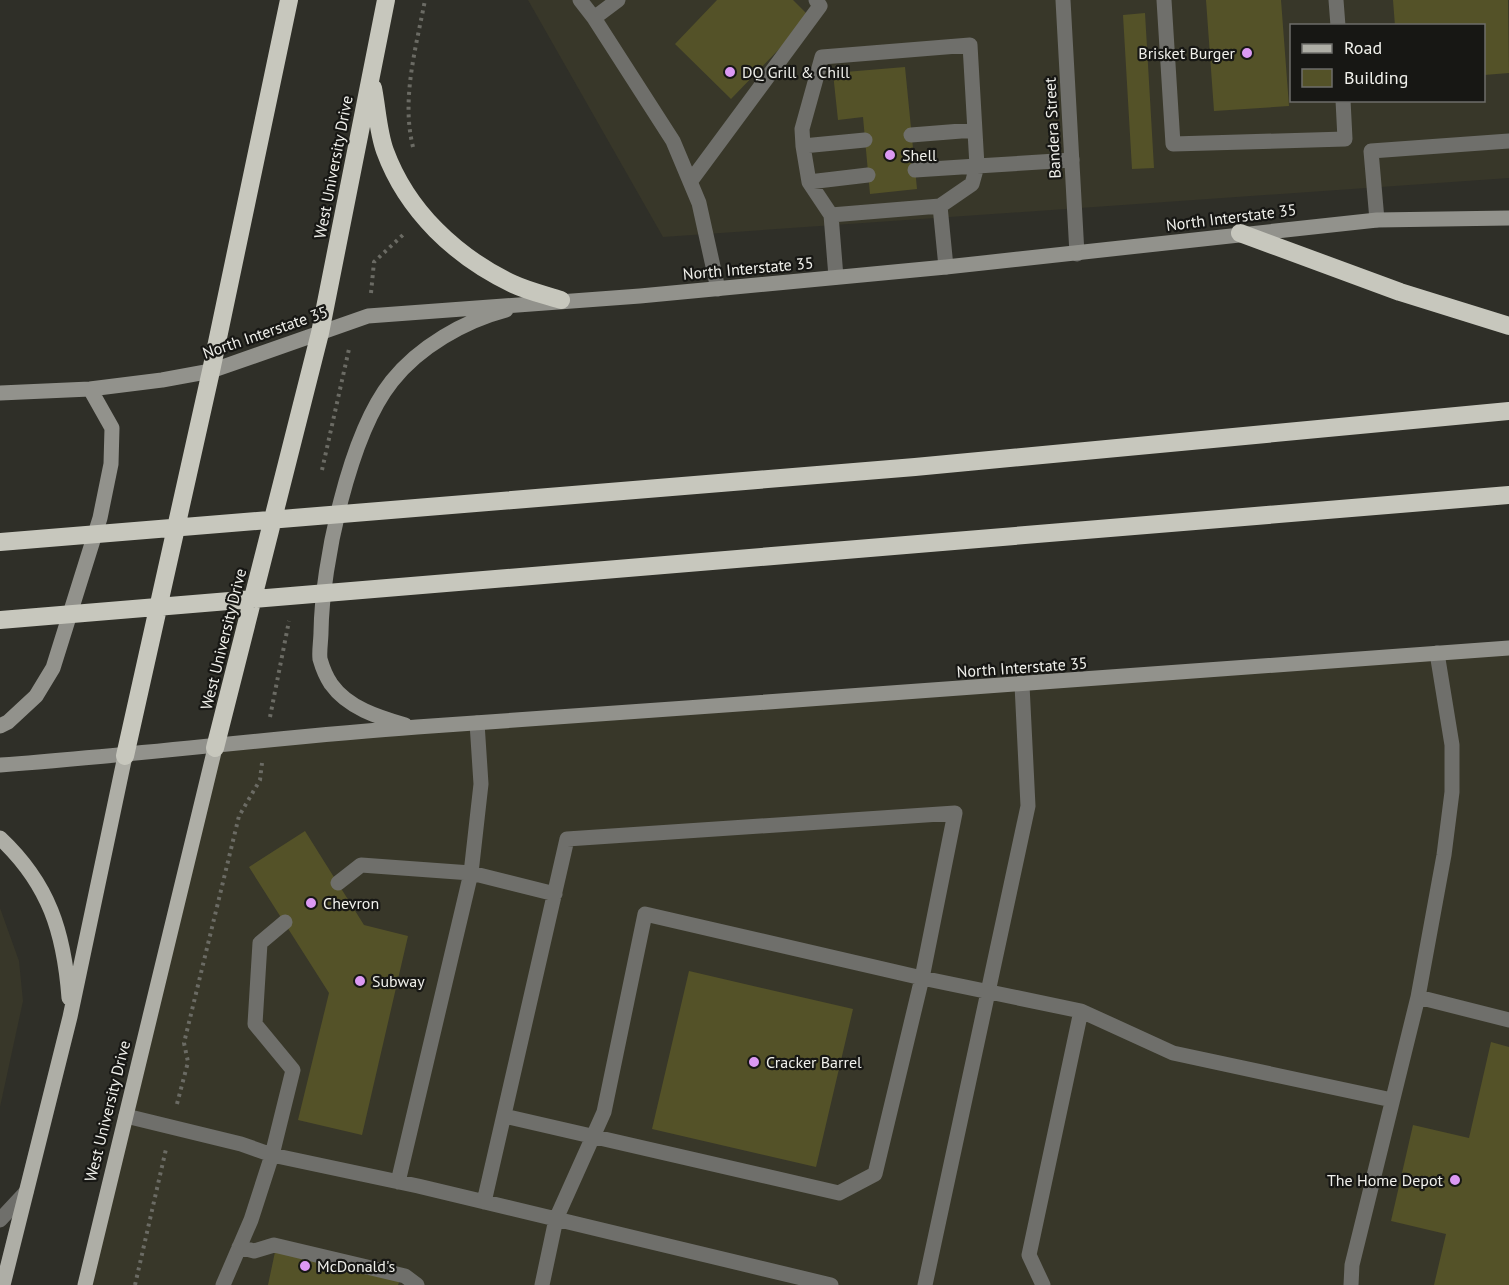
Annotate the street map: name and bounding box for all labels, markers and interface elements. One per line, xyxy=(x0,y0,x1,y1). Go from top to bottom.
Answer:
legend xyxy=(1290,24,1485,102)
text: Road xyxy=(1344,36,1382,59)
place label: Brisket Burger xyxy=(1138,43,1236,63)
marker: Brisket Burger xyxy=(1240,46,1254,60)
place label: DQ Grill & Chill xyxy=(742,62,850,82)
marker: DQ Grill & Chill xyxy=(723,65,737,79)
text: Building xyxy=(1344,66,1408,89)
street label: Bandera Street xyxy=(1039,76,1065,179)
street label: West University Drive xyxy=(309,94,357,240)
place label: Shell xyxy=(902,145,937,165)
marker: Shell xyxy=(883,148,897,162)
street label: North Interstate 35 xyxy=(1165,199,1297,235)
street label: North Interstate 35 xyxy=(682,252,814,284)
street label: North Interstate 35 xyxy=(200,301,330,363)
street label: West University Drive xyxy=(196,566,250,712)
street label: North Interstate 35 xyxy=(956,652,1088,682)
place label: Chevron xyxy=(323,893,379,913)
marker: Chevron xyxy=(304,896,318,910)
place label: Subway xyxy=(372,971,425,991)
marker: Subway xyxy=(353,974,367,988)
street label: West University Drive xyxy=(80,1038,134,1184)
place label: Cracker Barrel xyxy=(766,1052,862,1072)
marker: Cracker Barrel xyxy=(747,1055,761,1069)
place label: The Home Depot xyxy=(1327,1170,1444,1190)
marker: The Home Depot xyxy=(1448,1173,1462,1187)
place label: McDonald's xyxy=(317,1256,395,1276)
marker: McDonald's xyxy=(298,1259,312,1273)

